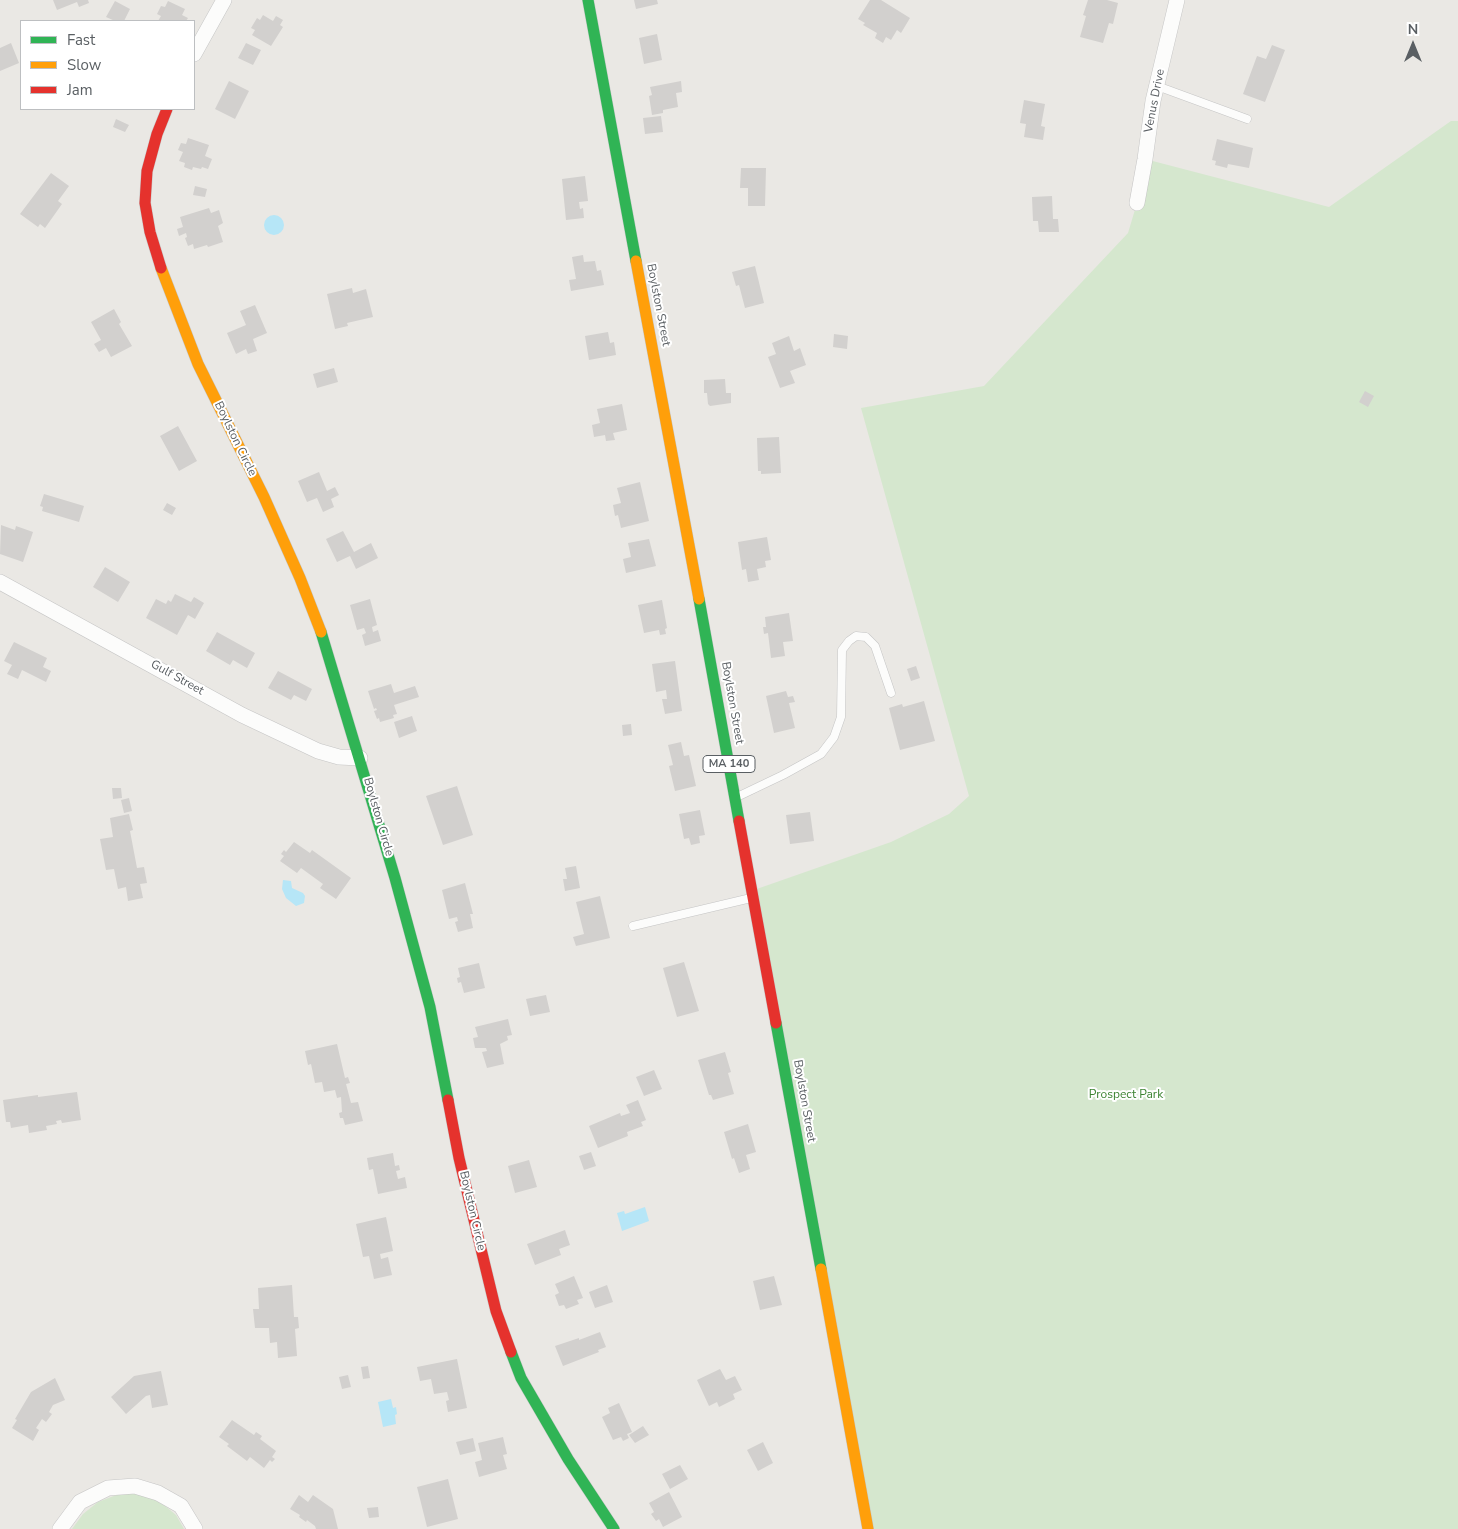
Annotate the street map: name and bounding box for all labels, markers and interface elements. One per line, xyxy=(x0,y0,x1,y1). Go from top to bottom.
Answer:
legend xyxy=(20,20,195,110)
north arrow xyxy=(1388,20,1438,70)
text: N xyxy=(1408,20,1418,39)
text: Fast xyxy=(67,30,95,50)
text: Slow xyxy=(67,55,101,75)
street label: Venus Drive xyxy=(1142,68,1168,134)
text: Jam xyxy=(67,80,93,100)
street label: Boylston Street xyxy=(643,263,673,347)
street label: Boylston Circle xyxy=(211,399,259,479)
street label: Gulf Street xyxy=(148,657,206,699)
street label: Boylston Street xyxy=(718,661,746,745)
road number: MA 140 xyxy=(703,756,755,772)
street label: Boylston Circle xyxy=(360,776,396,858)
street label: Boylston Street xyxy=(790,1059,818,1143)
park label: Prospect Park xyxy=(1089,1088,1163,1102)
street label: Boylston Circle xyxy=(456,1170,488,1252)

